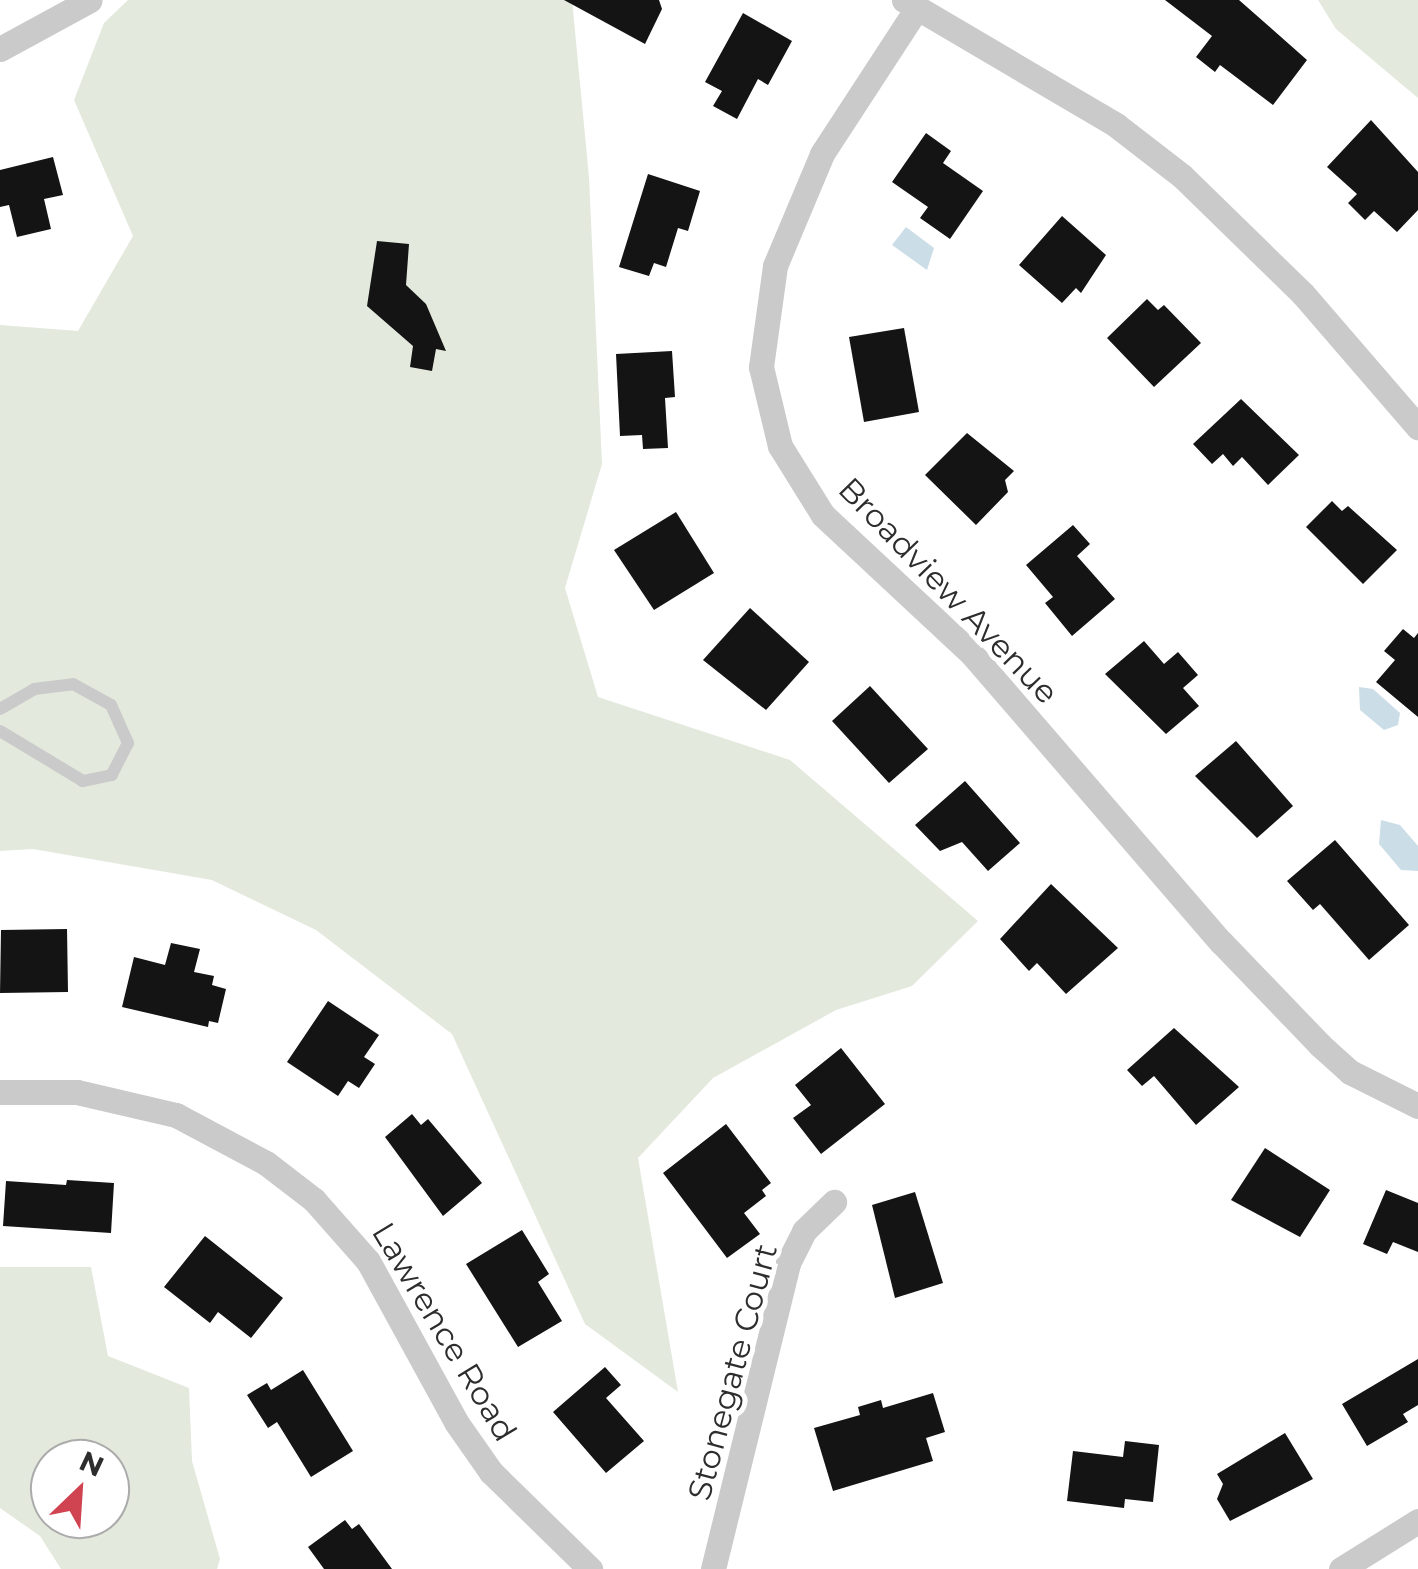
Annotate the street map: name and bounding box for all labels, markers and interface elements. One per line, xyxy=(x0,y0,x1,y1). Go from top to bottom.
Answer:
street label: Broadview Avenue xyxy=(830,470,1066,712)
street label: Lawrence Road xyxy=(364,1216,524,1448)
street label: Stonegate Court xyxy=(680,1240,786,1504)
north arrow xyxy=(30,1439,130,1539)
text: N xyxy=(74,1443,109,1484)

